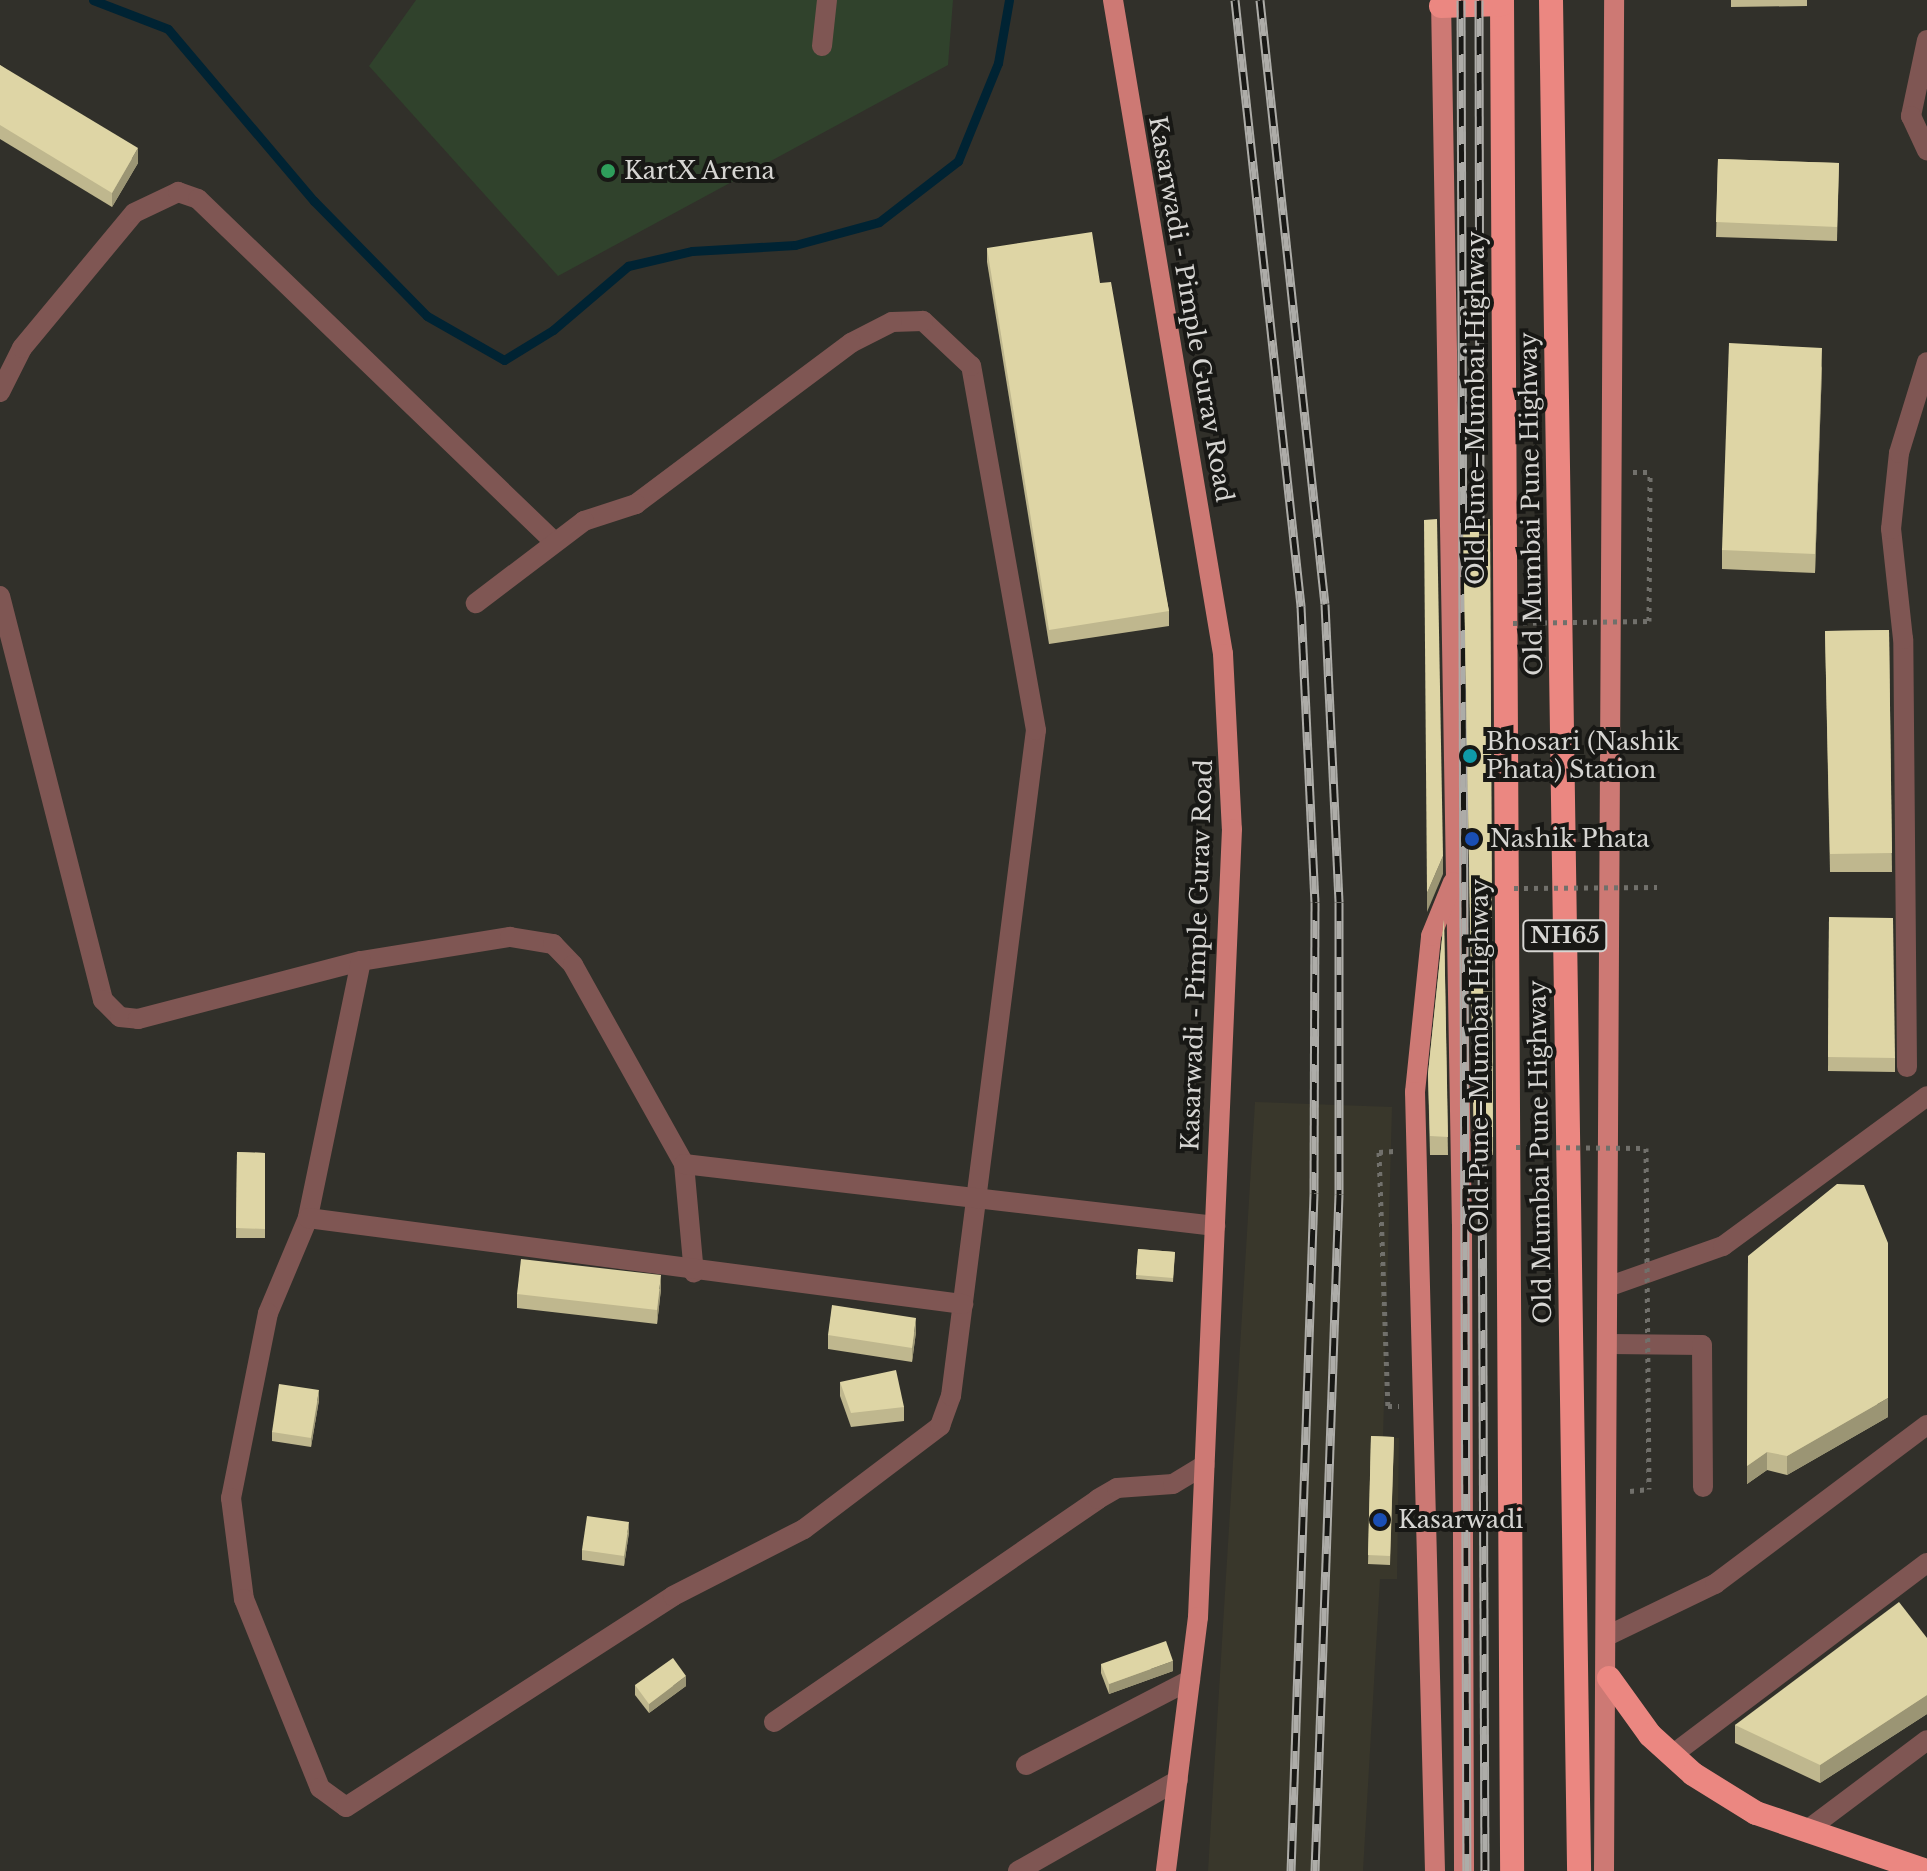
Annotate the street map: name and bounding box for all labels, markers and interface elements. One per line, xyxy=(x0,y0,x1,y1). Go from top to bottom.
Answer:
street label: Kasarwadi - Pimple Gurav Road xyxy=(1143,113,1239,505)
place label: KartX Arena xyxy=(624,157,776,185)
marker: KartX Arena xyxy=(599,162,617,180)
street label: Old Pune–Mumbai Highway xyxy=(1462,231,1490,585)
street label: Old Mumbai Pune Highway xyxy=(1514,332,1548,676)
place label: Bhosari (Nashik Phata) Station xyxy=(1486,728,1680,784)
marker: Bhosari (Nashik Phata) Station xyxy=(1461,747,1479,765)
street label: Kasarwadi - Pimple Gurav Road xyxy=(1176,759,1218,1151)
place label: Nashik Phata xyxy=(1490,825,1650,853)
marker: Nashik Phata xyxy=(1461,828,1483,850)
street label: Old Pune–Mumbai Highway xyxy=(1466,879,1494,1233)
road number: NH65 xyxy=(1521,918,1609,954)
street label: Old Mumbai Pune Highway xyxy=(1523,980,1557,1324)
place label: Kasarwadi xyxy=(1398,1506,1524,1534)
marker: Kasarwadi xyxy=(1369,1509,1391,1531)

